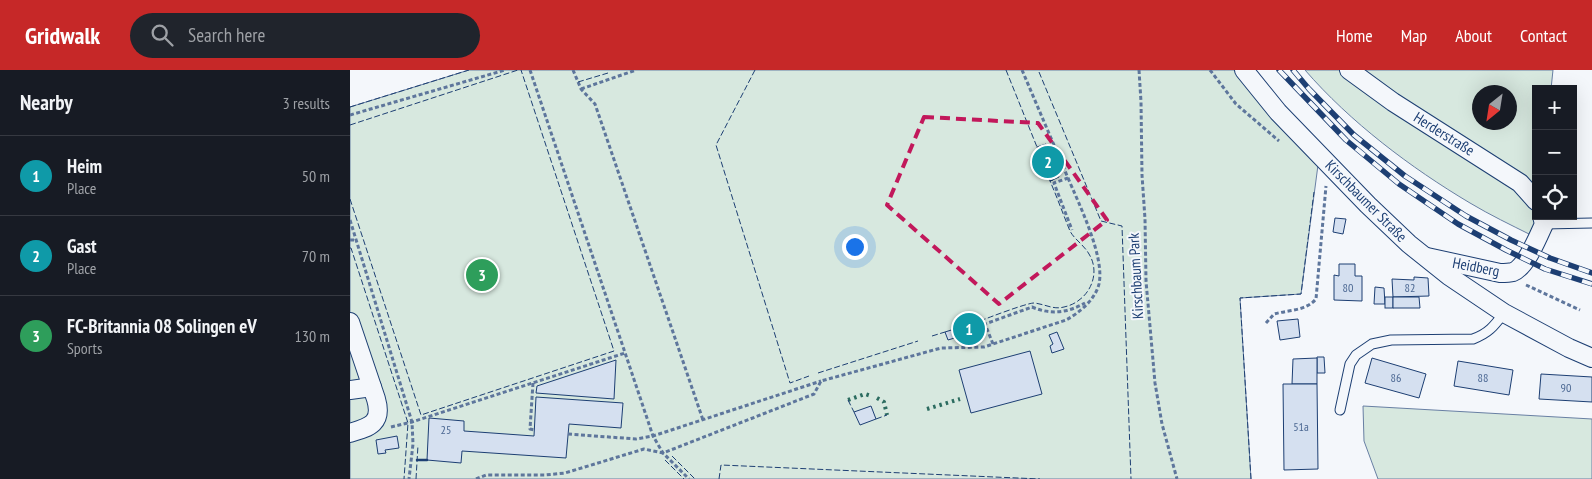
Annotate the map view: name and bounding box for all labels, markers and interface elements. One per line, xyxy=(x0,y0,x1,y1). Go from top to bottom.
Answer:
search box xyxy=(130,13,480,58)
text: Gridwalk xyxy=(25,20,100,51)
icon: search xyxy=(148,21,176,49)
text: Search here xyxy=(188,23,265,47)
text: Home xyxy=(1336,24,1373,47)
text: Map xyxy=(1401,24,1427,47)
text: About xyxy=(1455,24,1492,47)
text: Contact xyxy=(1520,24,1567,47)
north arrow xyxy=(1472,85,1517,130)
map controls xyxy=(1532,85,1577,220)
button: + xyxy=(1532,85,1577,130)
text: Nearby xyxy=(20,89,73,116)
text: 3 results xyxy=(283,93,330,113)
street label: Herderstraße xyxy=(1410,108,1478,160)
button: − xyxy=(1532,130,1577,175)
pin: 2 xyxy=(1032,143,1064,181)
text: Heim xyxy=(67,154,102,178)
street label: Kirschbaumer Straße xyxy=(1321,156,1411,246)
text: 1 xyxy=(32,166,40,186)
text: 50 m xyxy=(302,166,330,186)
button: locate xyxy=(1532,175,1577,220)
text: Place xyxy=(67,178,96,198)
street label: Kirschbaum Park xyxy=(1124,232,1147,319)
text: Gast xyxy=(67,234,97,258)
your location xyxy=(842,234,868,260)
text: 2 xyxy=(32,246,40,266)
text: 70 m xyxy=(302,246,330,266)
street label: Heidberg xyxy=(1451,253,1501,280)
pin: 3 xyxy=(466,256,498,294)
text: Place xyxy=(67,258,96,278)
house number: 80 xyxy=(1343,280,1353,295)
house number: 82 xyxy=(1405,280,1415,295)
pin: 1 xyxy=(953,310,985,348)
text: FC-Britannia 08 Solingen eV xyxy=(67,314,257,338)
text: 3 xyxy=(32,326,40,346)
text: 130 m xyxy=(295,326,330,346)
text: Sports xyxy=(67,338,102,358)
house number: 86 xyxy=(1391,370,1401,385)
house number: 88 xyxy=(1478,370,1488,385)
house number: 90 xyxy=(1561,380,1571,395)
house number: 51a xyxy=(1293,419,1309,434)
house number: 25 xyxy=(441,422,451,437)

